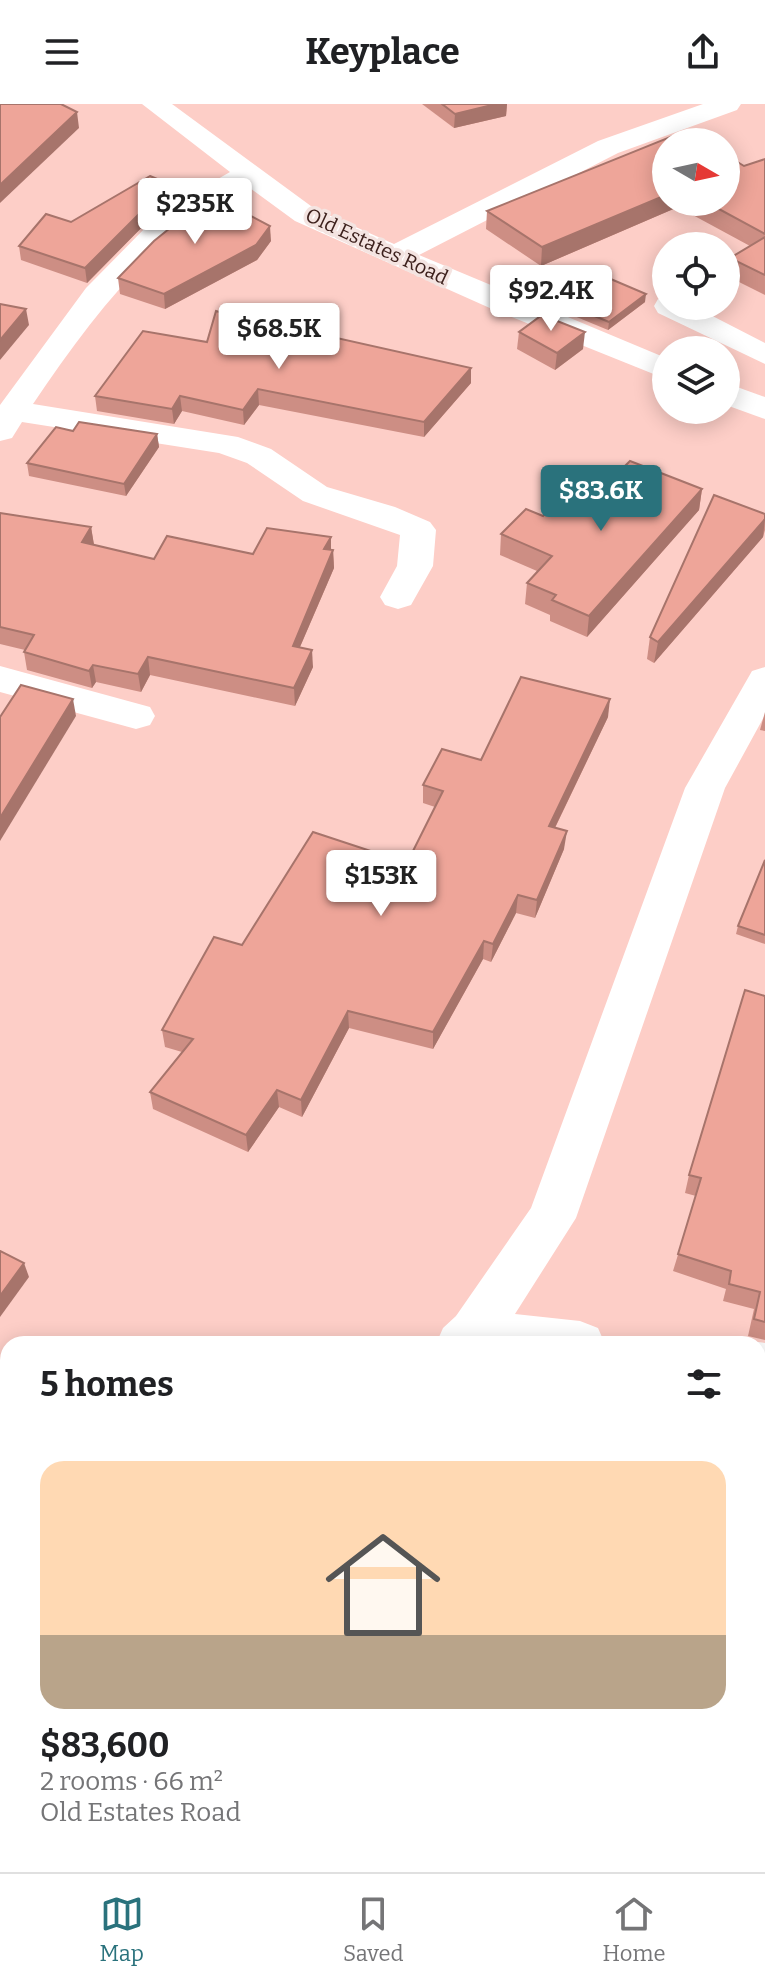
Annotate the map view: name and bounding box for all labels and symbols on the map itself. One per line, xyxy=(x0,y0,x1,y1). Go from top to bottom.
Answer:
north arrow xyxy=(652,128,740,216)
pin: $235K xyxy=(139,178,251,246)
street label: Old Estates Road xyxy=(302,202,452,290)
pin: $92.4K xyxy=(486,265,616,333)
pin: $68.5K xyxy=(214,303,344,371)
pin: $83.6K xyxy=(536,465,666,533)
pin: $153K xyxy=(325,850,437,918)

